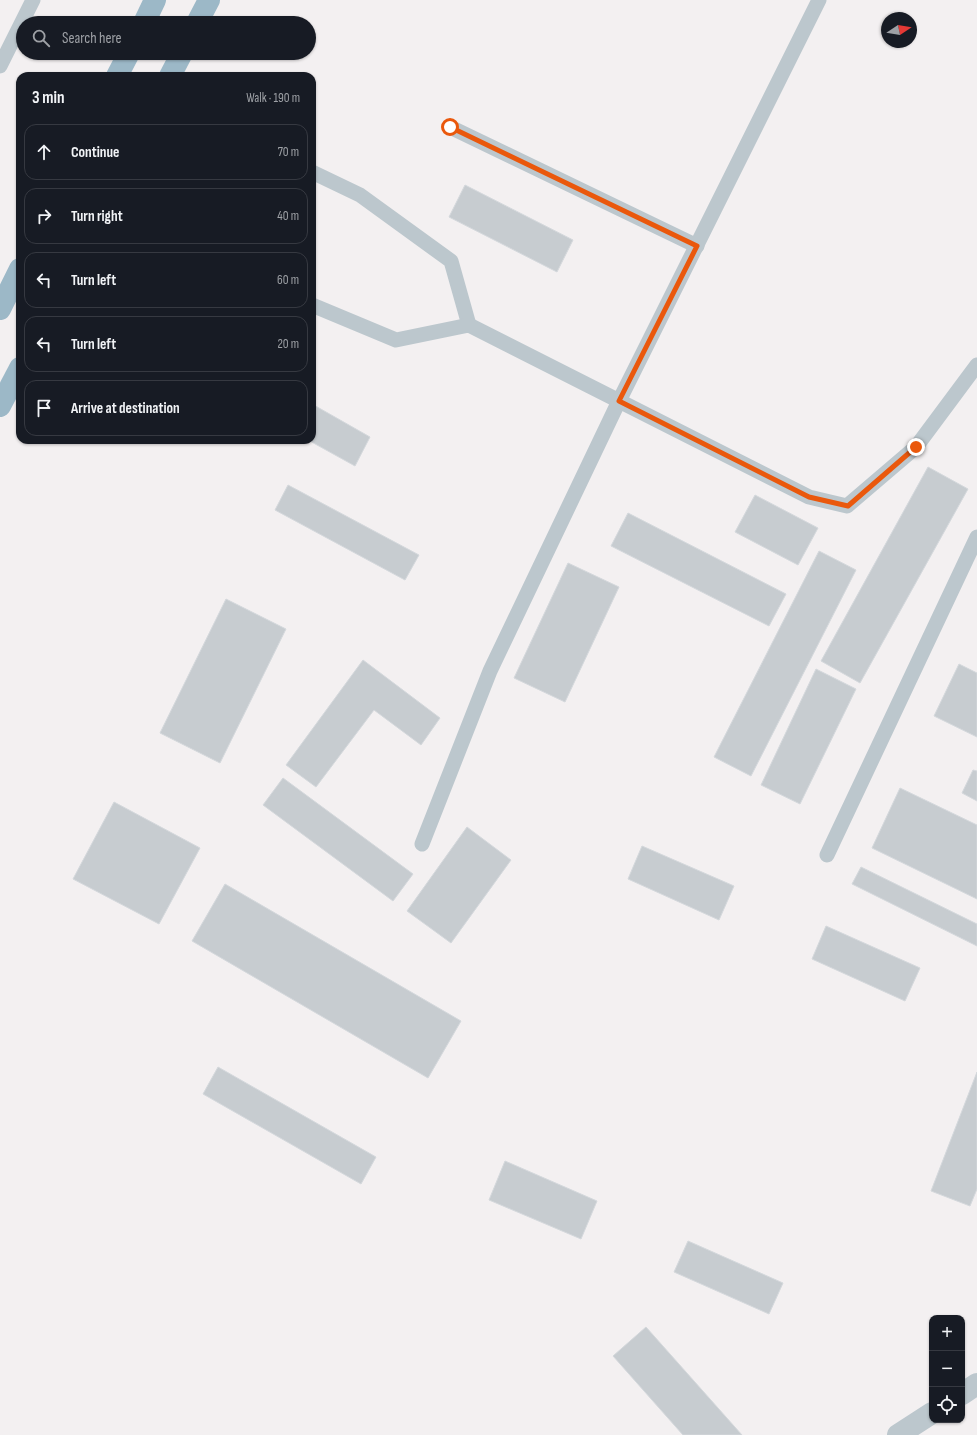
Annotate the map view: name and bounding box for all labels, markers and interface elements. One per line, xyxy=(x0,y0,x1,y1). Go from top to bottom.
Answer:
north arrow xyxy=(881,12,917,48)
search box xyxy=(16,16,316,60)
icon: search xyxy=(30,27,52,49)
text: Search here xyxy=(62,29,122,48)
text: 3 min xyxy=(32,88,65,108)
text: Walk · 190 m xyxy=(246,90,300,106)
route start xyxy=(441,118,459,136)
icon: ahead xyxy=(33,141,55,163)
text: Continue xyxy=(71,143,120,162)
text: 70 m xyxy=(278,144,299,160)
icon: right xyxy=(33,205,55,227)
text: Turn right xyxy=(71,207,123,226)
text: 40 m xyxy=(277,208,299,224)
icon: left xyxy=(33,269,55,291)
text: Turn left xyxy=(71,271,116,290)
text: 60 m xyxy=(277,272,299,288)
icon: left xyxy=(33,333,55,355)
text: Turn left xyxy=(71,335,116,354)
text: 20 m xyxy=(277,336,299,352)
icon: arrive xyxy=(33,397,55,419)
text: Arrive at destination xyxy=(71,399,180,418)
route end xyxy=(907,438,925,456)
map controls xyxy=(929,1315,965,1423)
button: + xyxy=(929,1315,965,1351)
button: − xyxy=(929,1351,965,1387)
button: locate xyxy=(929,1387,965,1423)

